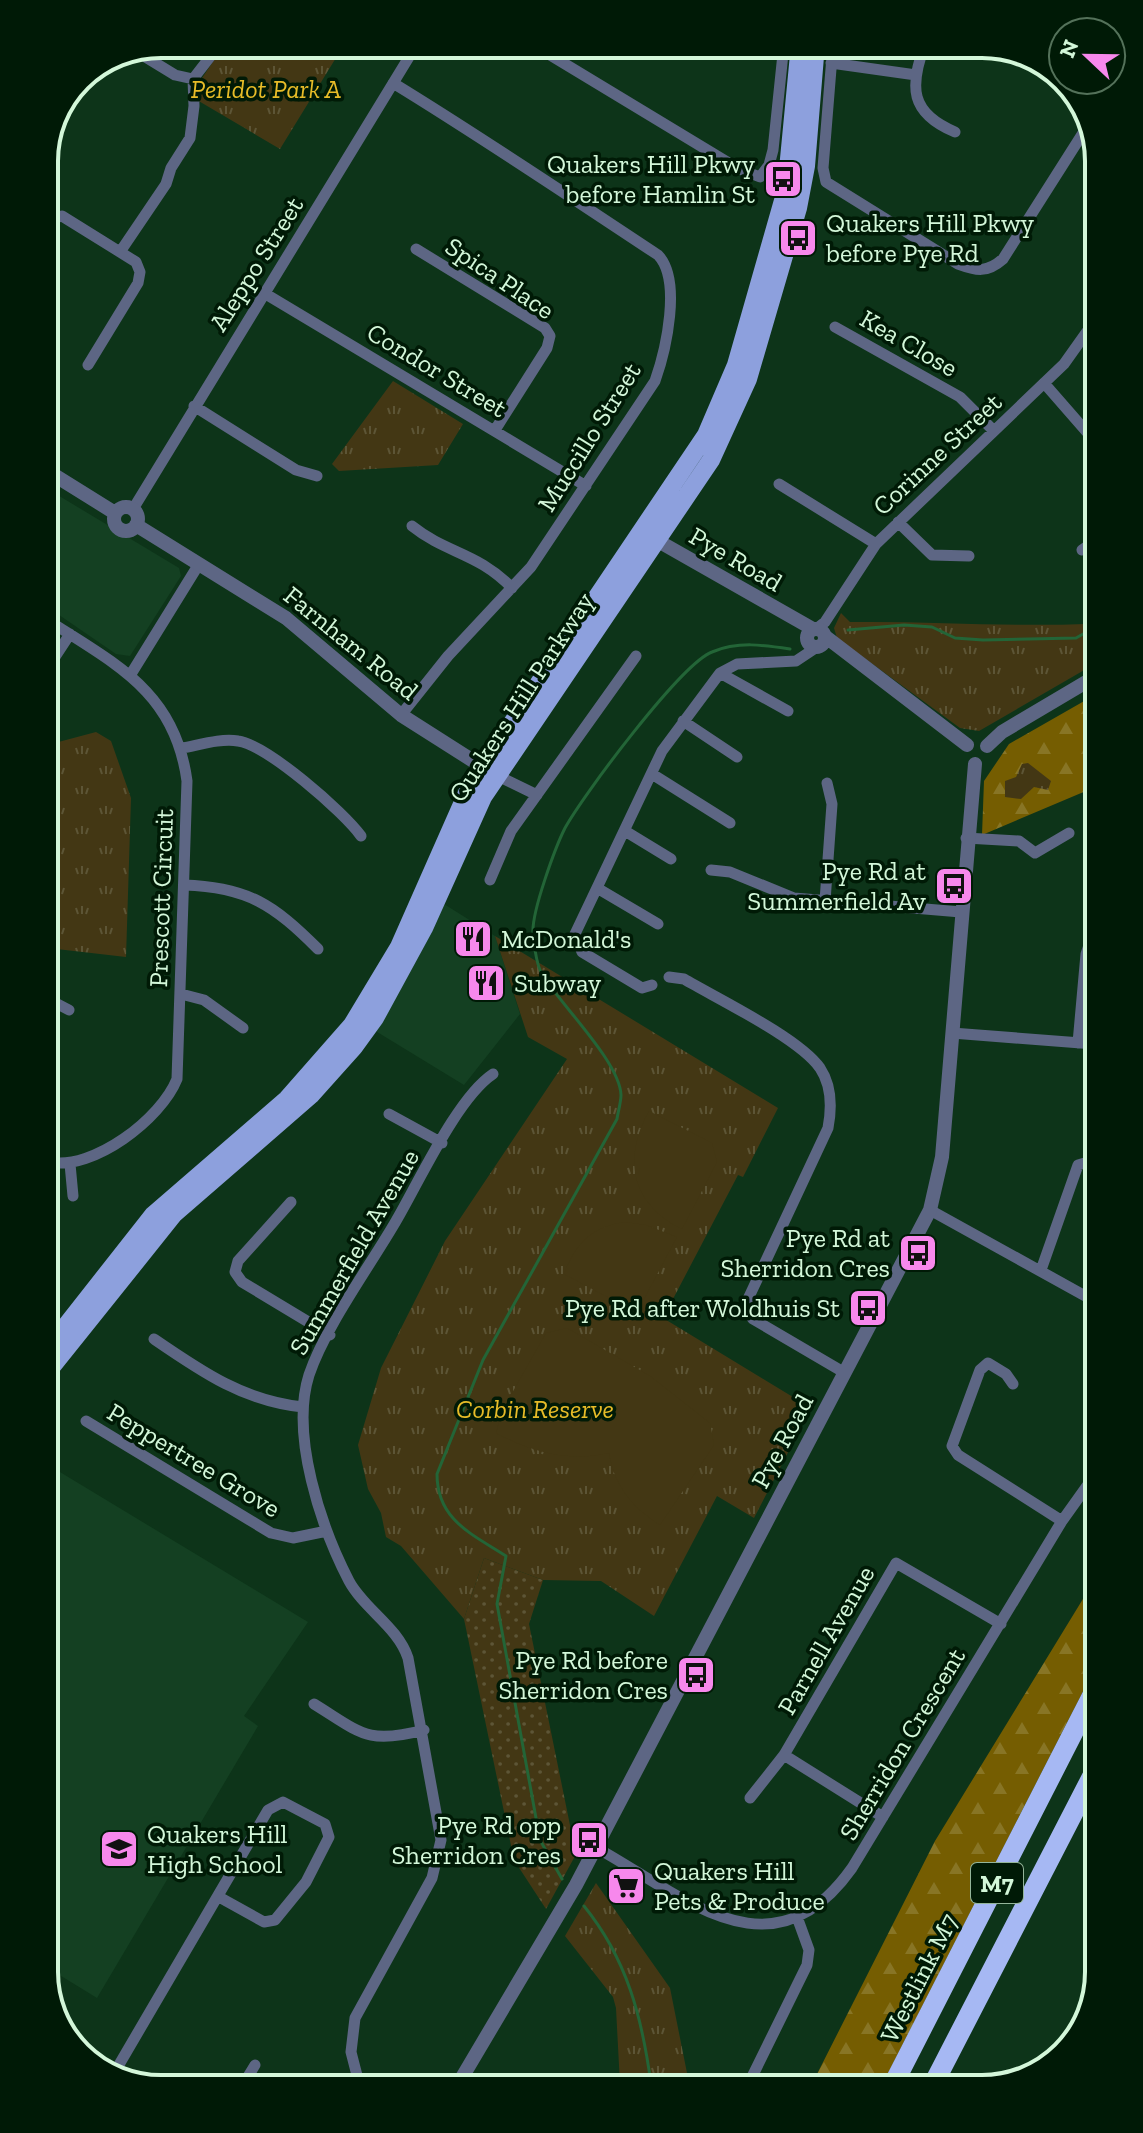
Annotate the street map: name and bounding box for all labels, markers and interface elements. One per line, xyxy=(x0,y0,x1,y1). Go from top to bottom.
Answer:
north arrow xyxy=(1047,16,1127,96)
text: N xyxy=(1053,36,1085,62)
park label: Peridot Park A xyxy=(191,73,342,105)
place label: Quakers Hill Pkwy before Hamlin St xyxy=(547,148,756,210)
bus stop icon: Quakers Hill Pkwy before Hamlin St xyxy=(762,158,804,200)
street label: Aleppo Street xyxy=(202,191,310,337)
place label: Quakers Hill Pkwy before Pye Rd xyxy=(825,207,1035,269)
bus stop icon: Quakers Hill Pkwy before Pye Rd xyxy=(777,217,819,259)
street label: Spica Place xyxy=(439,230,561,326)
street label: Kea Close xyxy=(854,302,964,384)
street label: Condor Street xyxy=(361,316,513,424)
street label: Muccillo Street xyxy=(530,356,648,518)
street label: Corinne Street xyxy=(866,386,1008,522)
street label: Pye Road xyxy=(684,520,788,598)
street label: Farnham Road xyxy=(277,579,425,707)
street label: Quakers Hill Parkway xyxy=(441,586,601,808)
street label: Prescott Circuit xyxy=(142,808,180,988)
place label: Pye Rd at Summerfield Av xyxy=(747,855,926,917)
bus stop icon: Pye Rd at Summerfield Av xyxy=(933,865,975,907)
restaurant icon: McDonald's xyxy=(452,918,494,960)
place label: McDonald's xyxy=(501,923,631,955)
restaurant icon: Subway xyxy=(465,962,507,1004)
place label: Subway xyxy=(514,967,602,999)
street label: Summerfield Avenue xyxy=(282,1143,426,1361)
place label: Pye Rd at Sherridon Cres xyxy=(721,1222,890,1284)
bus stop icon: Pye Rd at Sherridon Cres xyxy=(897,1232,939,1274)
bus stop icon: Pye Rd after Woldhuis St xyxy=(847,1287,889,1329)
place label: Pye Rd after Woldhuis St xyxy=(565,1292,840,1324)
street label: Pye Road xyxy=(744,1388,820,1494)
park label: Corbin Reserve xyxy=(456,1393,614,1425)
street label: Peppertree Grove xyxy=(102,1396,286,1524)
street label: Parnell Avenue xyxy=(770,1560,882,1720)
street label: Sherridon Crescent xyxy=(832,1642,972,1846)
place label: Pye Rd before Sherridon Cres xyxy=(499,1644,668,1706)
bus stop icon: Pye Rd before Sherridon Cres xyxy=(675,1654,717,1696)
place label: Pye Rd opp Sherridon Cres xyxy=(392,1809,561,1871)
place label: Quakers Hill High School xyxy=(147,1818,288,1880)
bus stop icon: Pye Rd opp Sherridon Cres xyxy=(568,1819,610,1861)
school or university icon: Quakers Hill High School xyxy=(98,1828,140,1870)
place label: Quakers Hill Pets & Produce xyxy=(654,1855,825,1917)
road number: M7 xyxy=(971,1863,1023,1903)
supermarket icon: Quakers Hill Pets & Produce xyxy=(605,1865,647,1907)
street label: Westlink M7 xyxy=(873,1908,965,2048)

